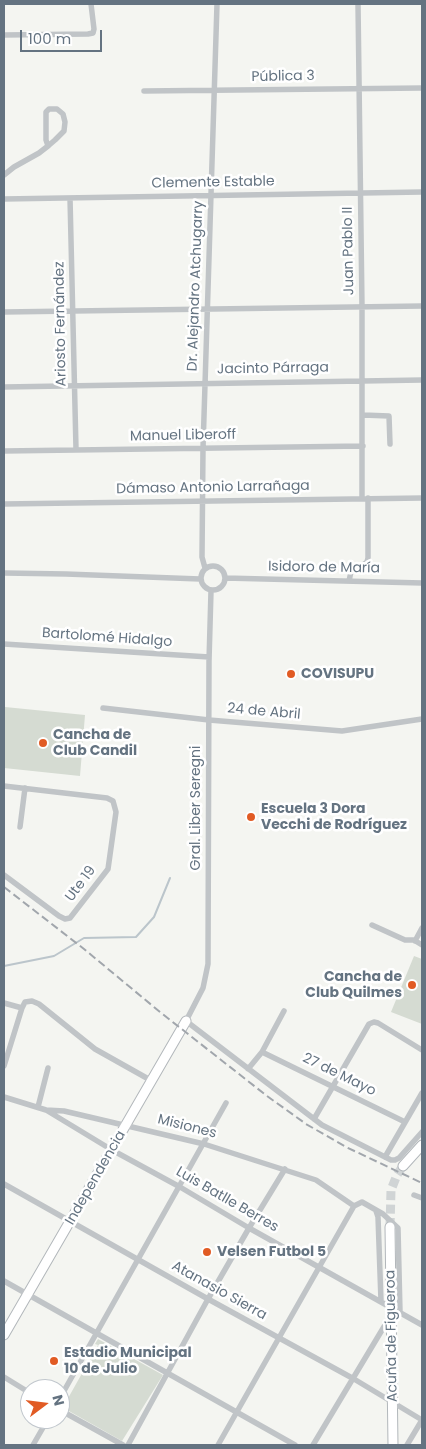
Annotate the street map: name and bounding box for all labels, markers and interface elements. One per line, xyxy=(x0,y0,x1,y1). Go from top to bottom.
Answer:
scale bar xyxy=(22,20,105,52)
text: 100 m xyxy=(28,28,71,49)
street label: Pública 3 xyxy=(251,68,315,86)
street label: Clemente Estable xyxy=(151,174,275,192)
street label: Dr. Alejandro Atchugarry xyxy=(185,200,207,372)
street label: Juan Pablo II xyxy=(340,207,358,295)
street label: Ariosto Fernández xyxy=(52,261,70,387)
street label: Jacinto Párraga xyxy=(217,360,329,378)
street label: Manuel Liberoff xyxy=(130,427,236,445)
street label: Dámaso Antonio Larrañaga xyxy=(116,478,310,498)
street label: Isidoro de María xyxy=(268,559,380,577)
street label: Bartolomé Hidalgo xyxy=(41,625,173,651)
place label: COVISUPU xyxy=(301,666,374,682)
marker: COVISUPU xyxy=(285,668,297,680)
street label: 24 de Abril xyxy=(227,700,301,724)
place label: Cancha de Club Candil xyxy=(53,727,137,760)
marker: Cancha de Club Candil xyxy=(37,737,49,749)
street label: Gral. Liber Seregni xyxy=(188,746,204,870)
place label: Escuela 3 Dora Vecchi de Rodríguez xyxy=(261,801,407,834)
marker: Escuela 3 Dora Vecchi de Rodríguez xyxy=(245,811,257,823)
street label: Ute 19 xyxy=(62,863,100,905)
place label: Cancha de Club Quilmes xyxy=(305,969,402,1002)
marker: Cancha de Club Quilmes xyxy=(406,979,418,991)
street label: 27 de Mayo xyxy=(300,1050,378,1100)
street label: Misiones xyxy=(156,1112,218,1142)
street label: Independencia xyxy=(62,1128,130,1228)
street label: Luis Batlle Berres xyxy=(173,1164,281,1236)
place label: Velsen Futbol 5 xyxy=(217,1244,326,1260)
marker: Velsen Futbol 5 xyxy=(201,1246,213,1258)
street label: Atanasio Sierra xyxy=(169,1258,269,1324)
street label: Acuña de Figueroa xyxy=(382,1270,402,1402)
place label: Estadio Municipal 10 de Julio xyxy=(64,1345,192,1378)
marker: Estadio Municipal 10 de Julio xyxy=(48,1355,60,1367)
north arrow xyxy=(20,1379,70,1429)
text: N xyxy=(48,1393,70,1408)

